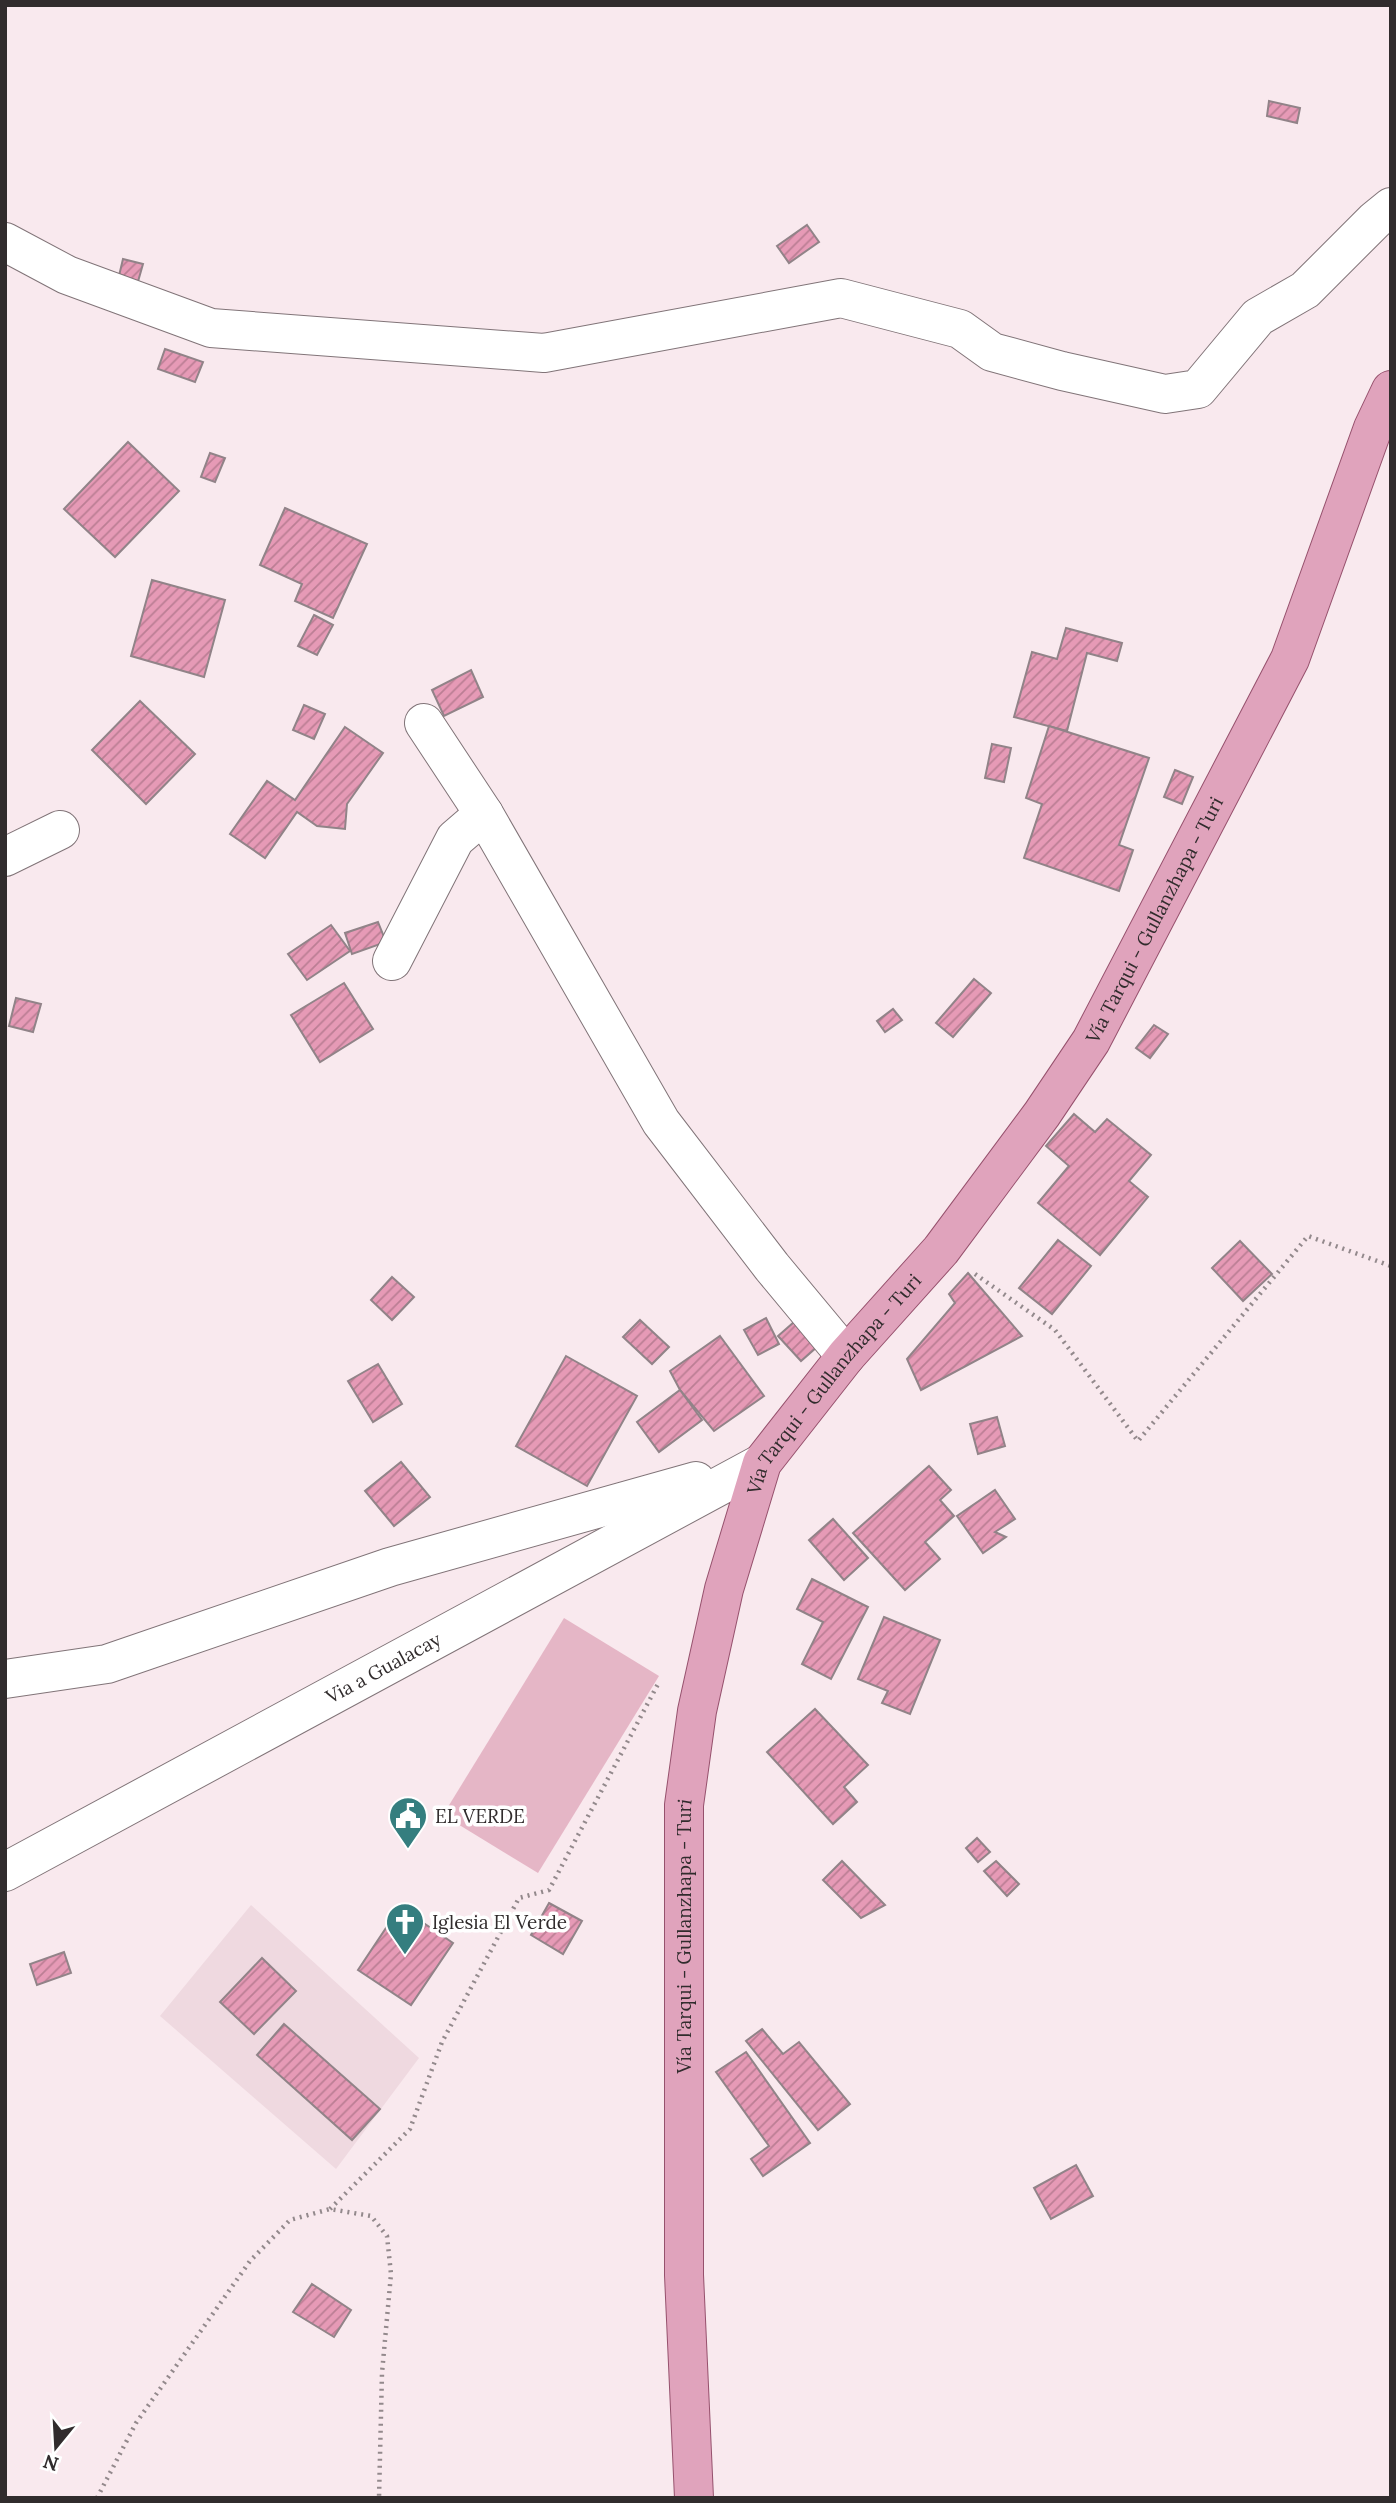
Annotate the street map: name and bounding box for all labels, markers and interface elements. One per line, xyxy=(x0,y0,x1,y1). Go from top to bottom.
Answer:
street label: Vía Tarqui - Gullanzhapa - Turi xyxy=(1080,793,1228,1048)
street label: Vía Tarqui - Gullanzhapa - Turi xyxy=(741,1269,926,1498)
street label: Via a Gualacay xyxy=(321,1627,445,1709)
public building icon: EL VERDE xyxy=(387,1795,429,1850)
street label: Vía Tarqui - Gullanzhapa - Turi xyxy=(672,1797,697,2075)
place label: EL VERDE xyxy=(435,1804,525,1828)
church icon: Iglesia El Verde xyxy=(384,1901,426,1956)
place label: Iglesia El Verde xyxy=(432,1910,567,1934)
north arrow xyxy=(21,2412,91,2482)
text: N xyxy=(40,2449,61,2477)

